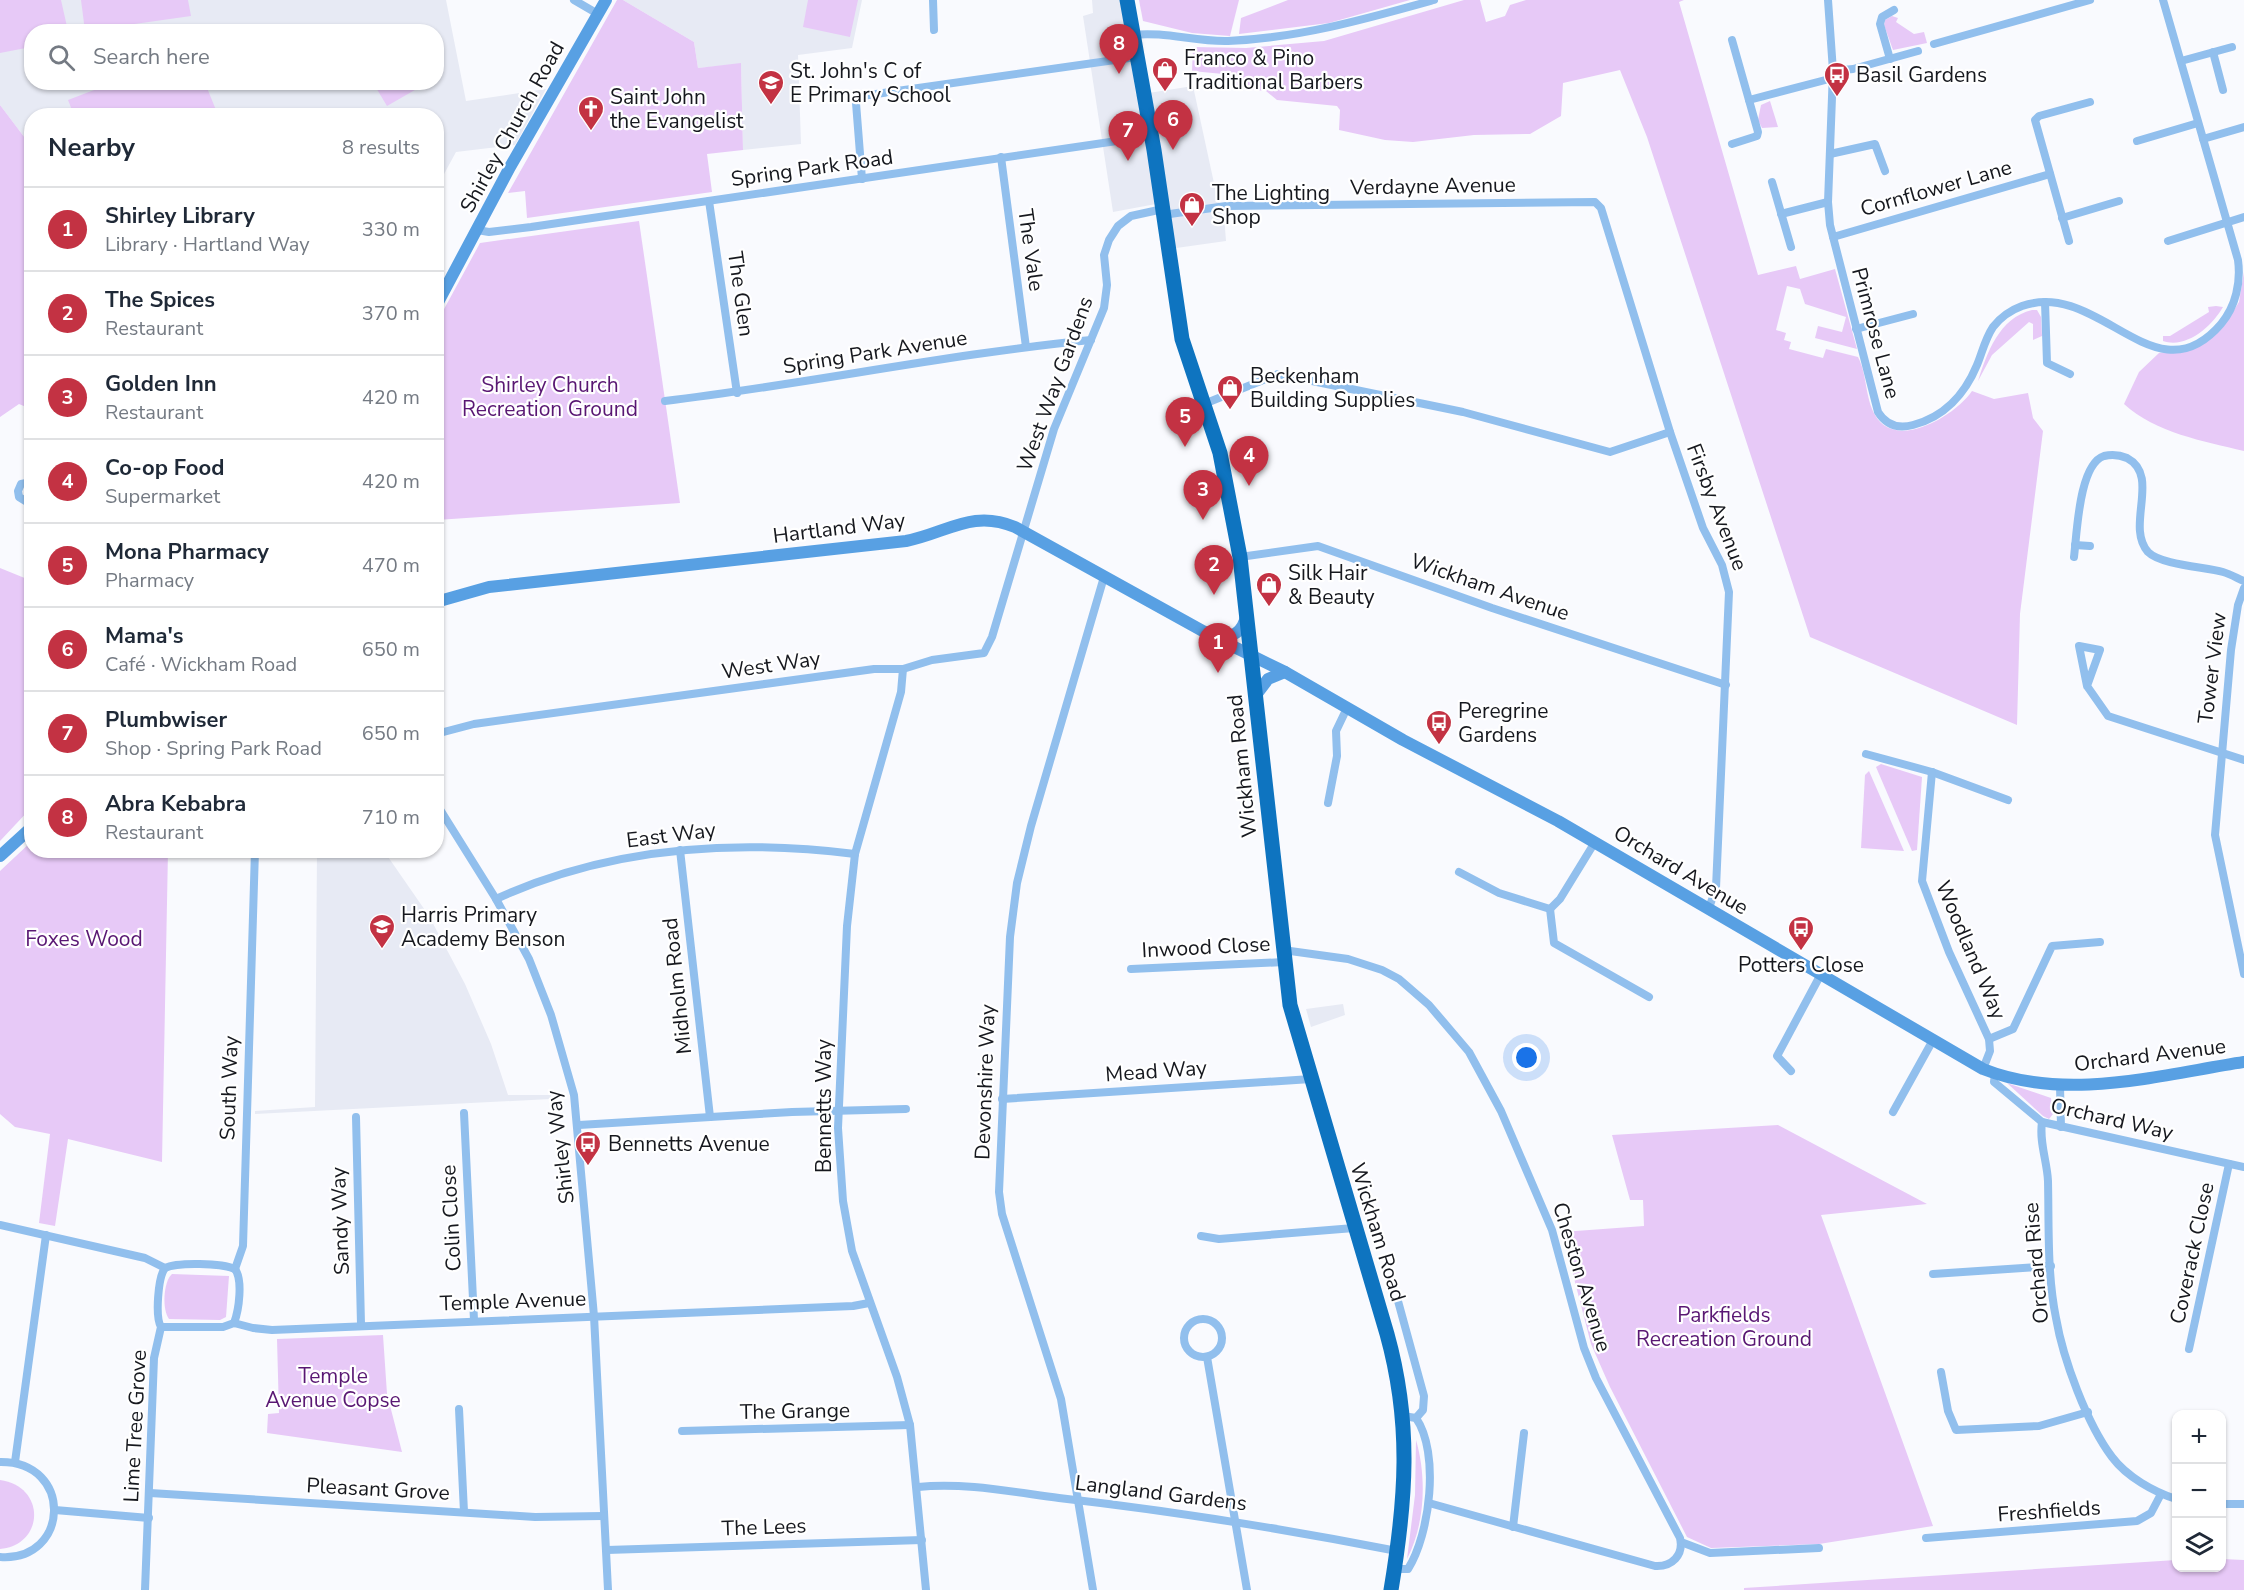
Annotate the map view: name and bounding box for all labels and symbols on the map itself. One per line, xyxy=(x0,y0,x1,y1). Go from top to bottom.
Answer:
pin: 8 xyxy=(1100,25,1138,74)
street label: Shirley Church Road xyxy=(453,36,571,218)
place label: Franco & Pino Traditional Barbers xyxy=(1184,44,1363,96)
shop icon: Franco & Pino Traditional Barbers xyxy=(1150,55,1180,93)
place label: St. John's C of E Primary School xyxy=(790,57,951,109)
bus stop icon: Basil Gardens xyxy=(1822,60,1852,98)
place label: Basil Gardens xyxy=(1856,61,1987,89)
school or university icon: St. John's C of E Primary School xyxy=(756,68,786,106)
place label: Saint John the Evangelist xyxy=(610,83,744,135)
church icon: Saint John the Evangelist xyxy=(576,94,606,132)
pin: 6 xyxy=(1154,100,1192,150)
pin: 7 xyxy=(1108,112,1148,161)
street label: Spring Park Road xyxy=(729,143,895,193)
street label: Cornflower Lane xyxy=(1857,153,2015,223)
street label: Verdayne Avenue xyxy=(1349,171,1516,201)
place label: The Lighting Shop xyxy=(1212,179,1330,231)
shop icon: The Lighting Shop xyxy=(1177,190,1207,228)
street label: The Vale xyxy=(1011,207,1051,293)
street label: The Glen xyxy=(721,250,761,338)
street label: Primrose Lane xyxy=(1845,264,1907,402)
street label: West Way Gardens xyxy=(1010,293,1100,475)
street label: Spring Park Avenue xyxy=(781,324,969,380)
place label: Beckenham Building Supplies xyxy=(1250,362,1415,414)
park label: Shirley Church Recreation Ground xyxy=(462,371,638,423)
shop icon: Beckenham Building Supplies xyxy=(1215,373,1245,411)
pin: 5 xyxy=(1166,398,1204,447)
pin: 4 xyxy=(1230,436,1268,486)
street label: Firsby Avenue xyxy=(1680,440,1754,574)
pin: 3 xyxy=(1184,470,1222,520)
street label: Hartland Way xyxy=(771,506,907,550)
pin: 2 xyxy=(1194,546,1234,595)
street label: Wickham Avenue xyxy=(1407,547,1573,627)
place label: Silk Hair & Beauty xyxy=(1288,559,1375,611)
shop icon: Silk Hair & Beauty xyxy=(1254,570,1284,608)
street label: Tower View xyxy=(2191,610,2233,725)
pin: 1 xyxy=(1198,624,1238,673)
street label: West Way xyxy=(720,644,822,686)
street label: Wickham Road xyxy=(1221,693,1263,839)
place label: Peregrine Gardens xyxy=(1458,697,1548,749)
bus stop icon: Peregrine Gardens xyxy=(1424,708,1454,746)
street label: East Way xyxy=(625,816,717,854)
street label: Orchard Avenue xyxy=(1608,819,1754,921)
street label: Woodland Way xyxy=(1929,876,2013,1024)
place label: Harris Primary Academy Benson xyxy=(401,901,565,953)
school or university icon: Harris Primary Academy Benson xyxy=(367,912,397,950)
bus stop icon: Potters Close xyxy=(1786,914,1816,952)
street label: Midholm Road xyxy=(656,916,698,1056)
park label: Foxes Wood xyxy=(25,925,143,953)
street label: Inwood Close xyxy=(1141,930,1271,964)
place label: Potters Close xyxy=(1738,951,1864,979)
street label: Devonshire Way xyxy=(968,1004,1002,1160)
street label: Orchard Avenue xyxy=(2072,1032,2228,1078)
street label: South Way xyxy=(213,1035,245,1141)
street label: Bennetts Way xyxy=(810,1039,838,1173)
your location xyxy=(1512,1043,1541,1072)
street label: Mead Way xyxy=(1104,1053,1208,1089)
street label: Shirley Way xyxy=(539,1088,581,1205)
street label: Orchard Way xyxy=(2048,1091,2176,1147)
bus stop icon: Bennetts Avenue xyxy=(573,1129,603,1167)
place label: Bennetts Avenue xyxy=(608,1130,770,1158)
street label: Wickham Road xyxy=(1344,1159,1412,1305)
street label: Colin Close xyxy=(434,1164,468,1272)
street label: Sandy Way xyxy=(324,1166,356,1276)
street label: Coverack Close xyxy=(2163,1180,2221,1326)
street label: Cheston Avenue xyxy=(1546,1199,1618,1355)
street label: Orchard Rise xyxy=(2017,1201,2055,1325)
street label: Temple Avenue xyxy=(439,1284,587,1318)
park label: Parkfields Recreation Ground xyxy=(1636,1301,1812,1353)
street label: Lime Tree Grove xyxy=(117,1349,153,1503)
park label: Temple Avenue Copse xyxy=(265,1362,401,1414)
street label: The Grange xyxy=(740,1396,850,1426)
street label: Langland Gardens xyxy=(1073,1469,1249,1517)
street label: Pleasant Grove xyxy=(306,1471,450,1507)
street label: Freshfields xyxy=(1997,1493,2101,1529)
street label: The Lees xyxy=(721,1512,807,1542)

